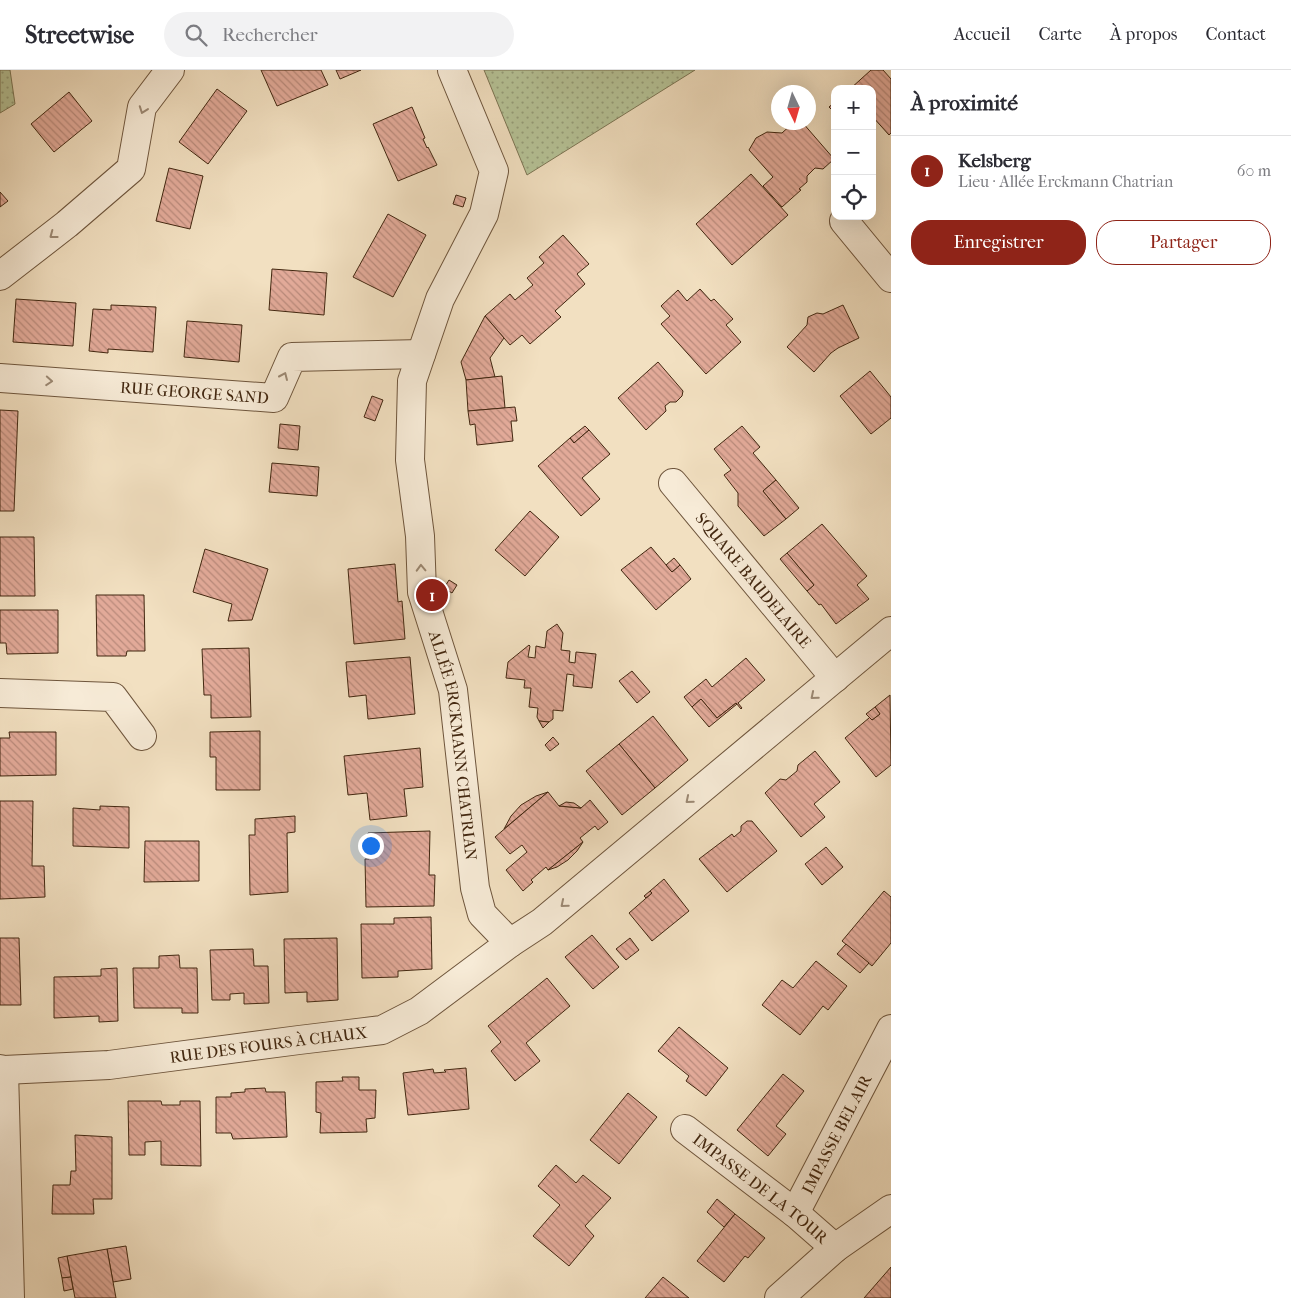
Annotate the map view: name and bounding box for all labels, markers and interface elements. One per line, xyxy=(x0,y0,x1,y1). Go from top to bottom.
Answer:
search box xyxy=(164,12,514,57)
text: Streetwise xyxy=(25,21,134,49)
icon: search xyxy=(182,21,210,49)
text: Rechercher xyxy=(222,24,318,46)
text: Accueil xyxy=(954,24,1011,45)
text: Carte xyxy=(1039,24,1082,45)
text: À propos xyxy=(1110,24,1177,45)
text: Contact xyxy=(1205,24,1266,45)
north arrow xyxy=(771,85,816,130)
map controls xyxy=(831,85,876,220)
button: + xyxy=(831,85,876,130)
text: À proximité xyxy=(911,91,1018,115)
one-way arrow xyxy=(139,105,149,114)
button: − xyxy=(831,130,876,175)
text: Kelsberg xyxy=(958,150,1031,172)
text: 1 xyxy=(924,161,930,180)
text: 60 m xyxy=(1237,161,1271,180)
text: Lieu · Allée Erckmann Chatrian xyxy=(958,172,1173,191)
button: locate xyxy=(831,175,876,220)
button: Enregistrer xyxy=(911,220,1086,265)
button: Partager xyxy=(1096,220,1271,265)
one-way arrow xyxy=(49,229,59,238)
one-way arrow xyxy=(277,372,288,381)
one-way arrow xyxy=(45,376,53,387)
street label: RUE GEORGE SAND xyxy=(119,378,269,408)
street label: SQUARE BAUDELAIRE xyxy=(691,509,815,652)
one-way arrow xyxy=(416,564,427,572)
pin: 1 xyxy=(416,576,448,614)
street label: ALLÉE ERCKMANN CHATRIAN xyxy=(424,627,481,861)
one-way arrow xyxy=(810,690,819,699)
one-way arrow xyxy=(685,794,694,803)
your location xyxy=(358,833,384,859)
one-way arrow xyxy=(561,898,570,906)
street label: RUE DES FOURS À CHAUX xyxy=(168,1023,369,1067)
street label: IMPASSE BEL AIR xyxy=(798,1070,876,1197)
street label: IMPASSE DE LA TOUR xyxy=(689,1130,833,1248)

